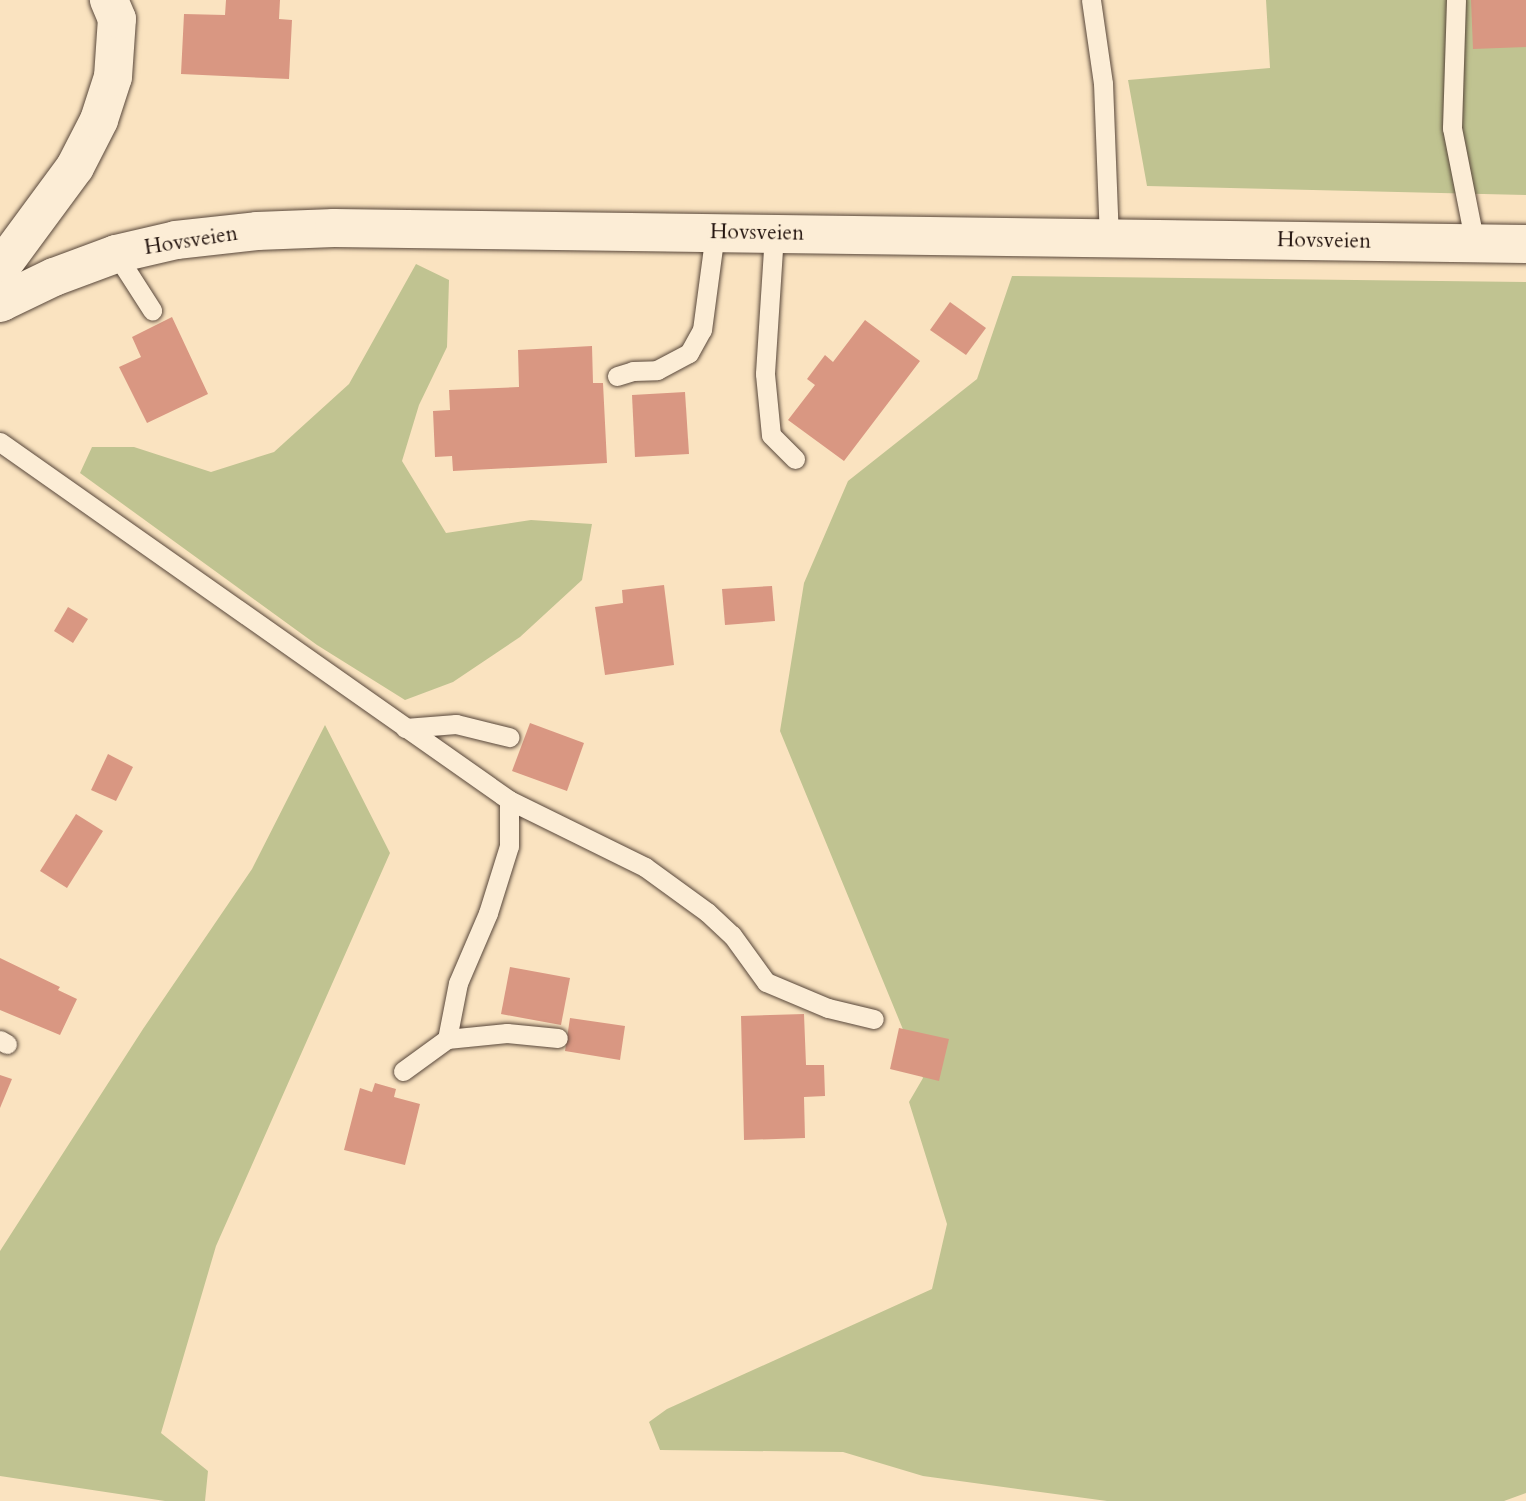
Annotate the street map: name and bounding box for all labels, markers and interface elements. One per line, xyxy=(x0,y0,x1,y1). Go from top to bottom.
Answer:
street label: Hovsveien xyxy=(710,220,804,246)
street label: Hovsveien xyxy=(143,221,239,261)
street label: Hovsveien xyxy=(1277,228,1371,254)

